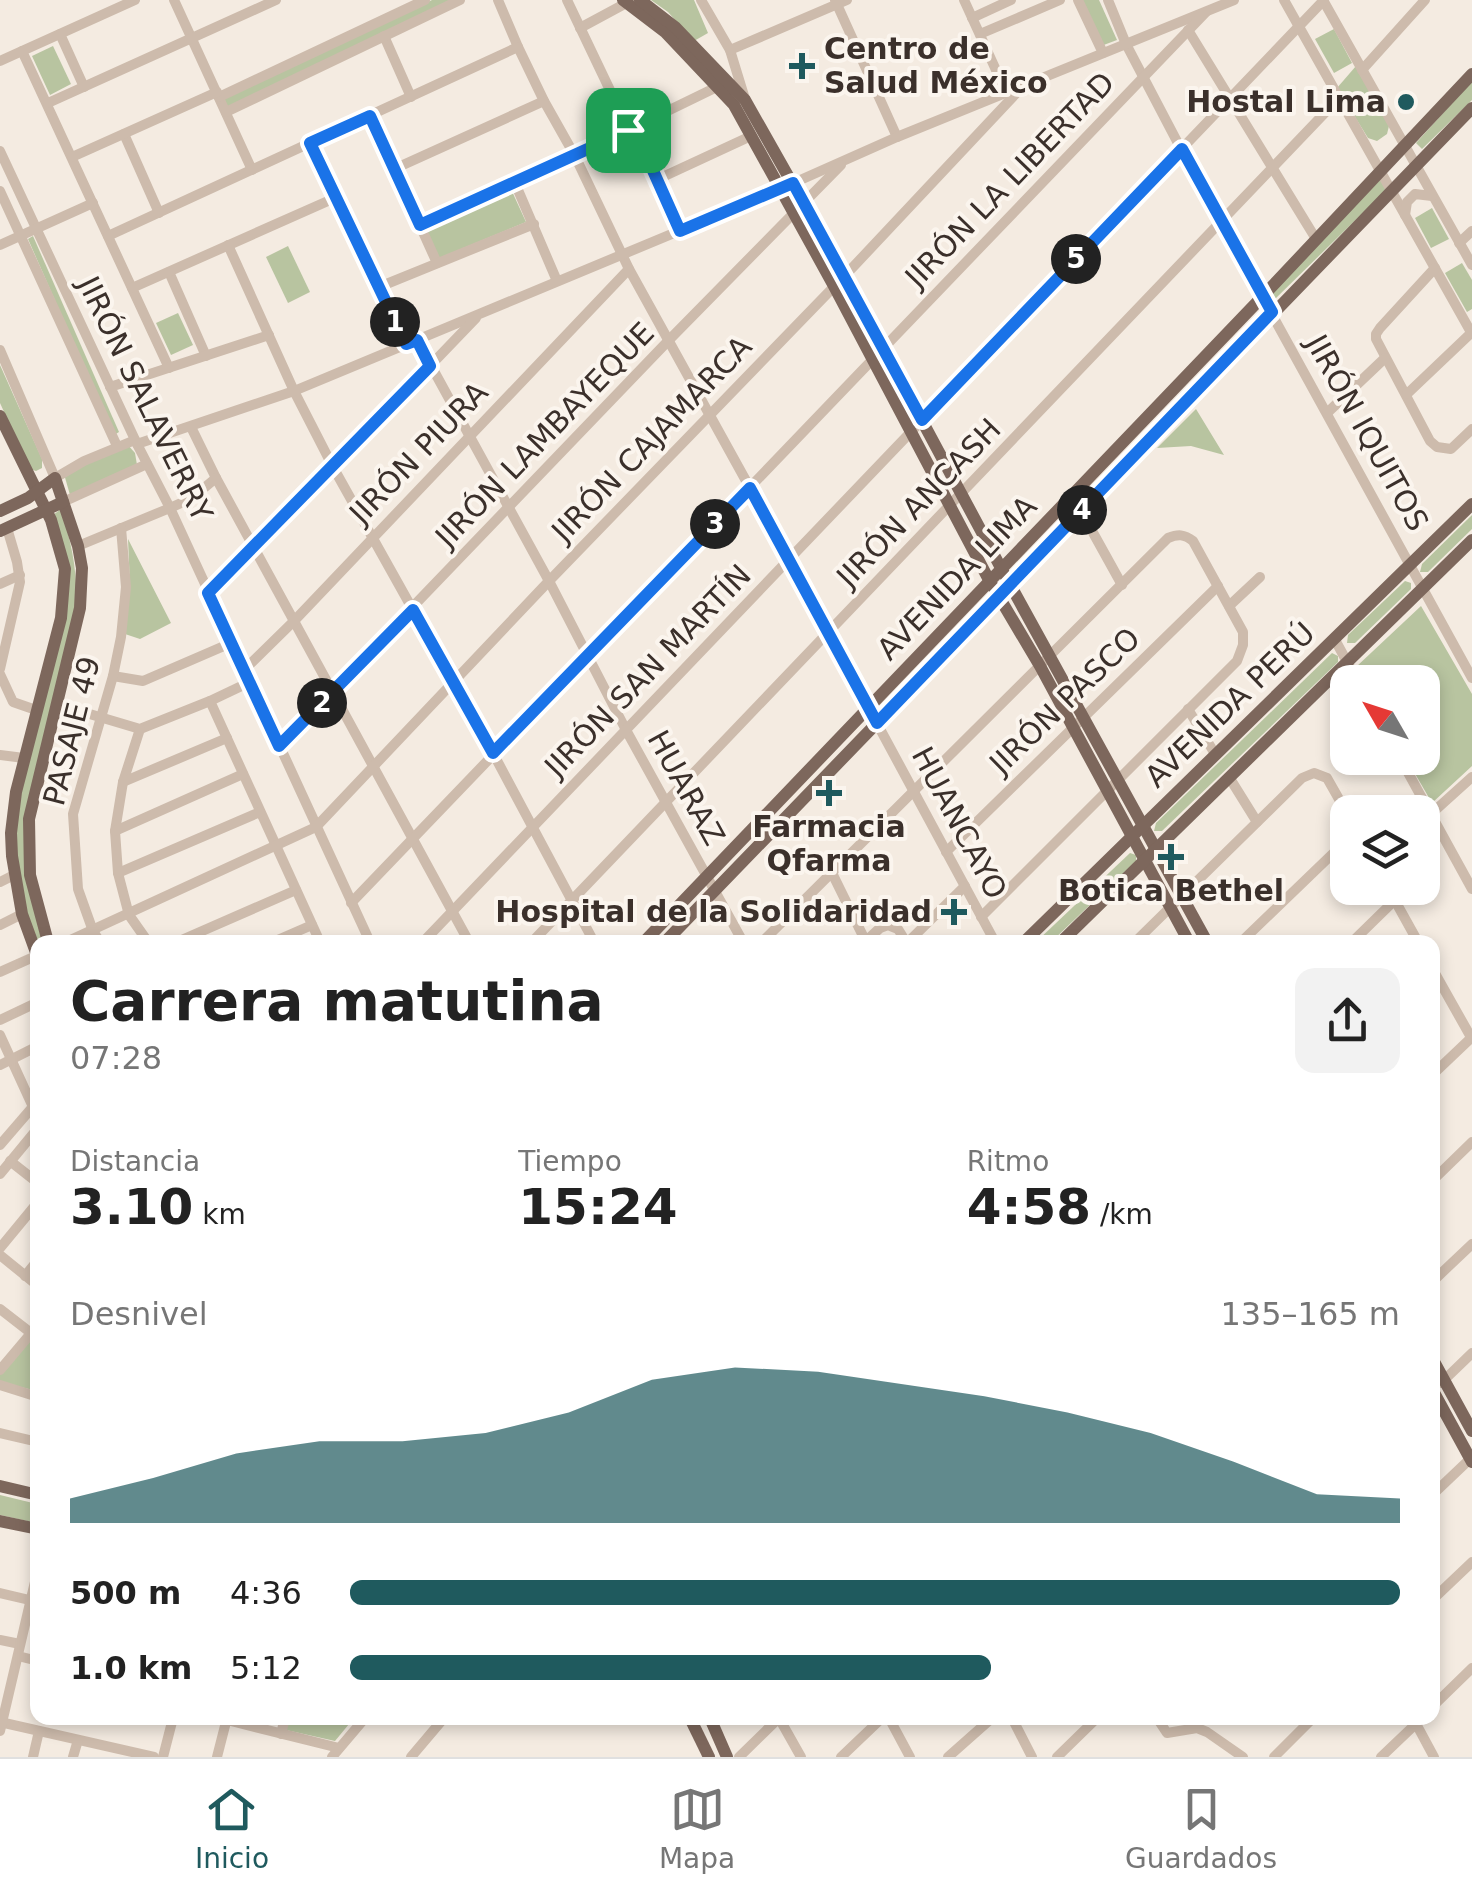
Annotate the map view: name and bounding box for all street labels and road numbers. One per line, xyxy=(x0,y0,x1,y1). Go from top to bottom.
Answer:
street label: JIRÓN LA LIBERTAD xyxy=(896,64,1121,296)
street label: JIRÓN SALAVERRY xyxy=(70,269,221,527)
street label: JIRÓN LAMBAYEQUE xyxy=(426,314,661,556)
street label: JIRÓN IQUITOS xyxy=(1298,327,1437,537)
street label: JIRÓN CAJAMARCA xyxy=(543,328,759,550)
street label: JIRÓN PIURA xyxy=(340,374,495,532)
street label: JIRÓN ANCASH xyxy=(827,411,1008,595)
street label: AVENIDA LIMA xyxy=(870,488,1044,667)
street label: JIRÓN SAN MARTÍN xyxy=(535,557,758,785)
street label: AVENIDA PERÚ xyxy=(1137,614,1322,794)
street label: JIRÓN PASCO xyxy=(980,620,1147,782)
street label: PASAJE 49 xyxy=(36,653,107,809)
street label: HUARAZ xyxy=(641,724,732,851)
street label: HUANCAYO xyxy=(905,741,1014,905)

